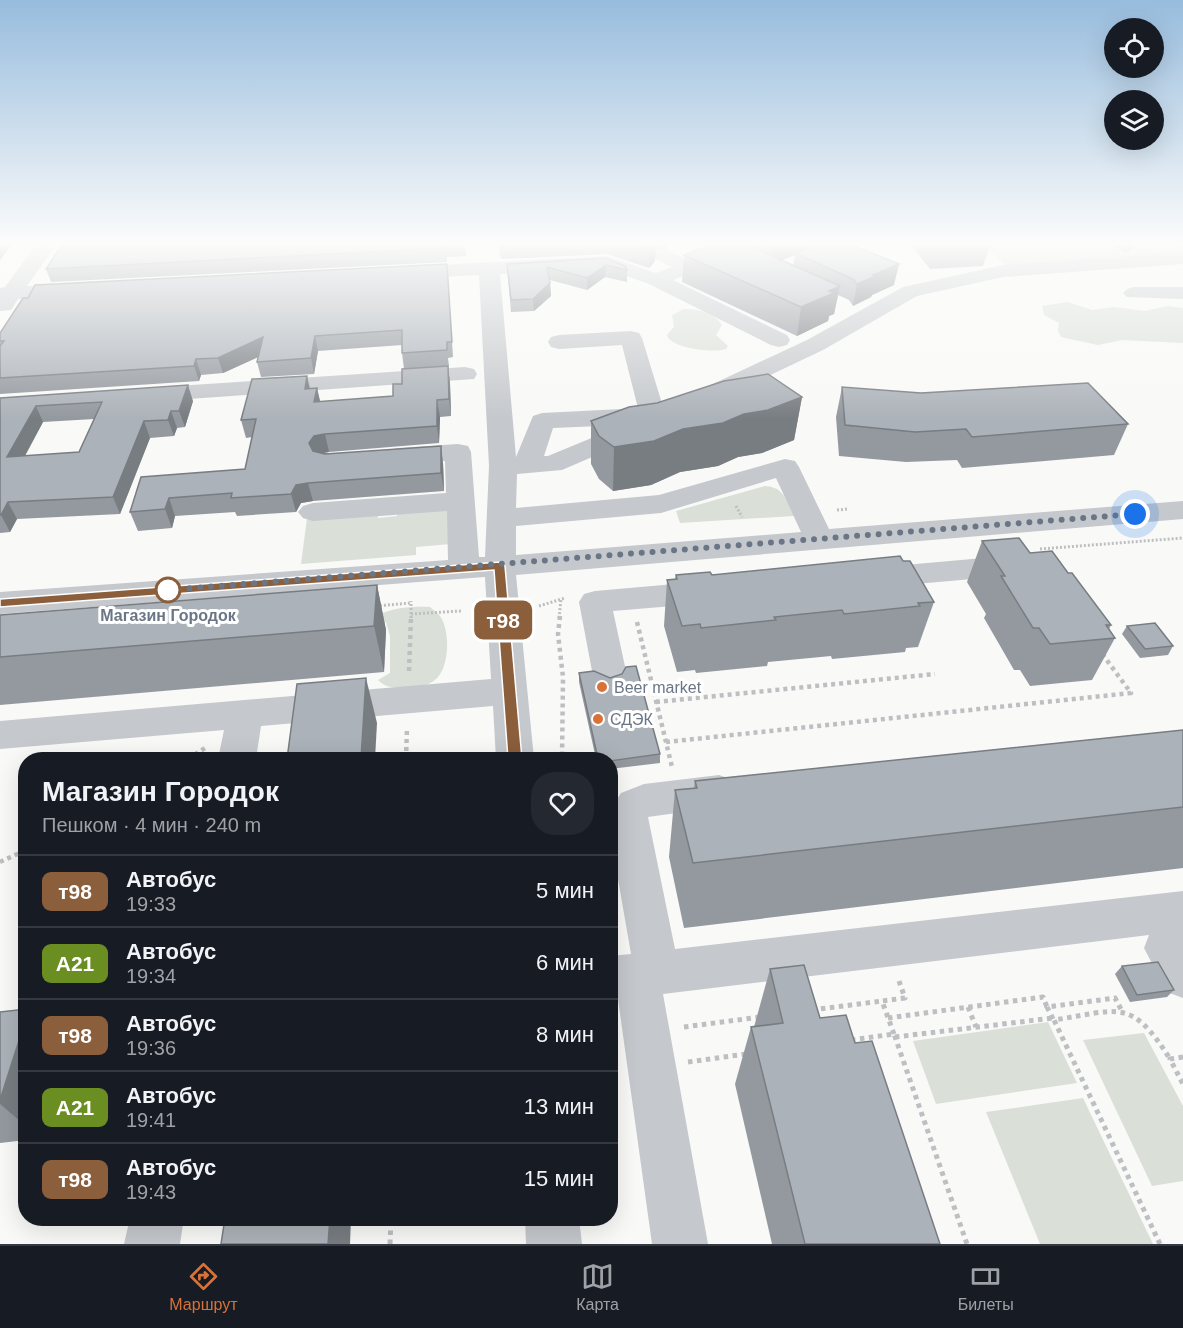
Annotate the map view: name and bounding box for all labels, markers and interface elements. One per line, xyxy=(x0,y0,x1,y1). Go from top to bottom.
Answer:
map controls xyxy=(1104,18,1164,150)
button: locate xyxy=(1104,18,1164,78)
button: layers xyxy=(1104,90,1164,150)
your location xyxy=(1120,499,1150,529)
marker: Магазин Городок xyxy=(155,577,181,603)
line badge: т98 xyxy=(468,600,538,640)
place label: Магазин Городок xyxy=(100,607,237,624)
text: т98 xyxy=(486,609,520,632)
place label: Beer market xyxy=(614,679,702,696)
marker: Beer market xyxy=(595,680,609,694)
place label: СДЭК xyxy=(610,711,654,728)
marker: СДЭК xyxy=(591,712,605,726)
button: heart xyxy=(531,772,594,835)
text: Магазин Городок xyxy=(42,776,279,807)
text: Пешком · 4 мин · 240 m xyxy=(42,814,261,836)
text: Автобус xyxy=(126,867,216,892)
text: 5 мин xyxy=(536,878,594,903)
text: т98 xyxy=(58,880,92,903)
text: 19:33 xyxy=(126,893,176,915)
text: Автобус xyxy=(126,939,216,964)
text: 6 мин xyxy=(536,950,594,975)
text: А21 xyxy=(56,952,94,975)
text: 19:34 xyxy=(126,965,176,987)
text: Автобус xyxy=(126,1011,216,1036)
text: 8 мин xyxy=(536,1022,594,1047)
text: т98 xyxy=(58,1024,92,1047)
text: 19:36 xyxy=(126,1037,176,1059)
text: Автобус xyxy=(126,1083,216,1108)
text: 13 мин xyxy=(524,1094,594,1119)
text: А21 xyxy=(56,1096,94,1119)
text: 19:41 xyxy=(126,1109,176,1131)
text: Автобус xyxy=(126,1155,216,1180)
text: 15 мин xyxy=(524,1166,594,1191)
text: т98 xyxy=(58,1168,92,1191)
text: 19:43 xyxy=(126,1181,176,1203)
tab: Маршрут xyxy=(169,1260,238,1314)
tab: Карта xyxy=(576,1260,619,1314)
tab: Билеты xyxy=(958,1260,1014,1314)

